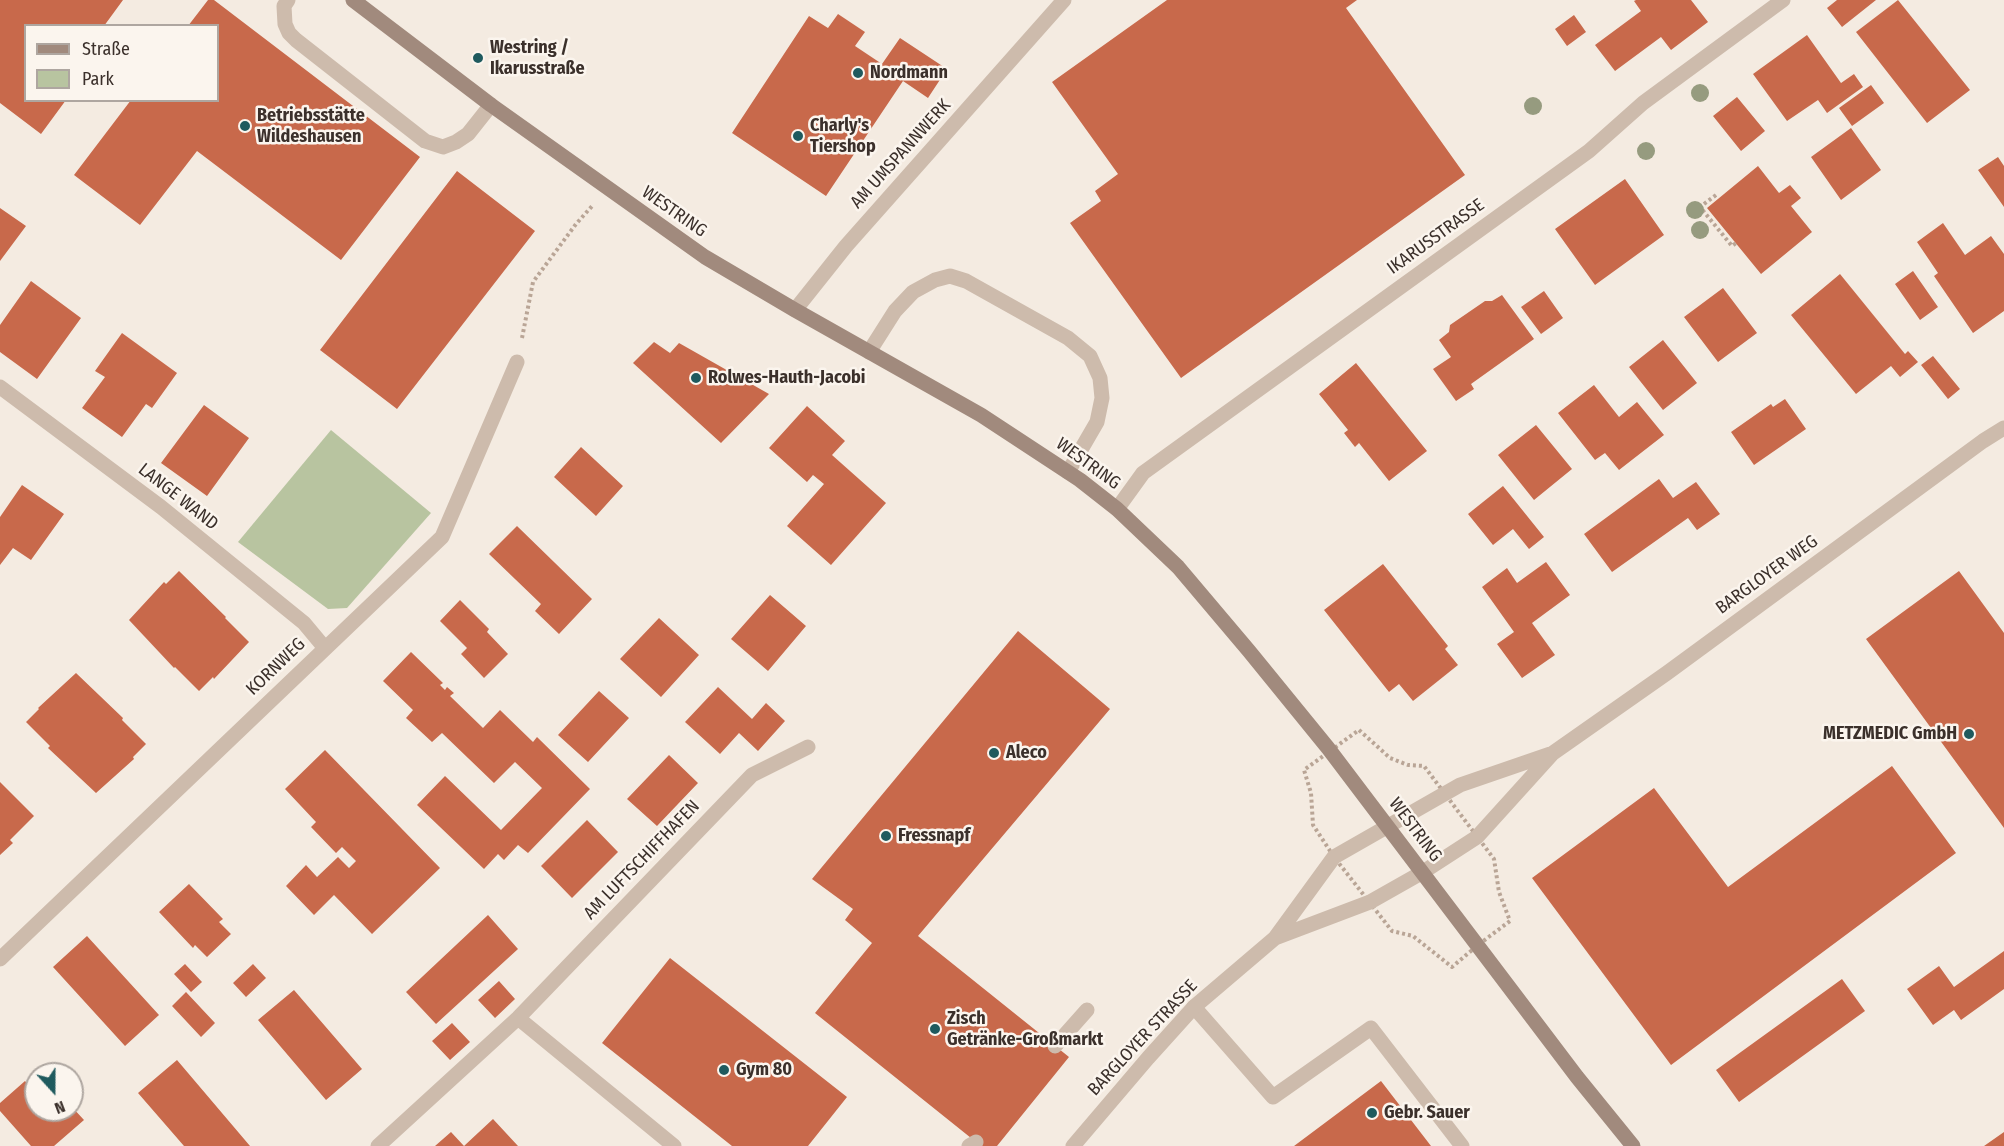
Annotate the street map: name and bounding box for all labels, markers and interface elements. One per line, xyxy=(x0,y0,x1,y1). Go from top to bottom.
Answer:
legend xyxy=(24,24,219,102)
place label: Westring / Ikarusstraße xyxy=(490,37,585,80)
text: Straße xyxy=(82,38,130,60)
marker: Westring / Ikarusstraße xyxy=(471,51,485,65)
place label: Nordmann xyxy=(870,62,948,84)
marker: Nordmann xyxy=(851,66,865,80)
text: Park xyxy=(82,68,114,90)
street label: AM UMSPANNWERK xyxy=(846,95,956,213)
place label: Betriebsstätte Wildeshausen xyxy=(257,105,365,148)
place label: Charly's Tiershop xyxy=(810,115,876,158)
marker: Betriebsstätte Wildeshausen xyxy=(238,119,252,133)
marker: Charly's Tiershop xyxy=(791,129,805,143)
street label: WESTRING xyxy=(637,182,711,242)
street label: IKARUSSTRASSE xyxy=(1383,195,1489,279)
place label: Rolwes-Hauth-Jacobi xyxy=(708,367,865,389)
marker: Rolwes-Hauth-Jacobi xyxy=(689,371,703,385)
street label: WESTRING xyxy=(1052,433,1124,495)
street label: LANGE WAND xyxy=(134,459,222,535)
street label: BARGLOYER WEG xyxy=(1712,531,1822,619)
street label: KORNWEG xyxy=(242,634,310,700)
place label: METZMEDIC GmbH xyxy=(1823,723,1957,745)
marker: METZMEDIC GmbH xyxy=(1962,727,1976,741)
place label: Aleco xyxy=(1006,742,1047,764)
marker: Aleco xyxy=(987,746,1001,760)
street label: WESTRING xyxy=(1384,794,1446,866)
street label: AM LUFTSCHIFFHAFEN xyxy=(579,796,705,924)
place label: Fressnapf xyxy=(898,825,970,847)
marker: Fressnapf xyxy=(879,829,893,843)
street label: BARGLOYER STRASSE xyxy=(1084,976,1202,1100)
place label: Zisch Getränke-Großmarkt xyxy=(947,1008,1103,1050)
marker: Zisch Getränke-Großmarkt xyxy=(928,1022,942,1036)
place label: Gym 80 xyxy=(736,1059,792,1081)
north arrow xyxy=(24,1062,84,1122)
marker: Gym 80 xyxy=(717,1063,731,1077)
text: N xyxy=(52,1097,68,1118)
place label: Gebr. Sauer xyxy=(1384,1102,1470,1124)
marker: Gebr. Sauer xyxy=(1365,1106,1379,1120)

